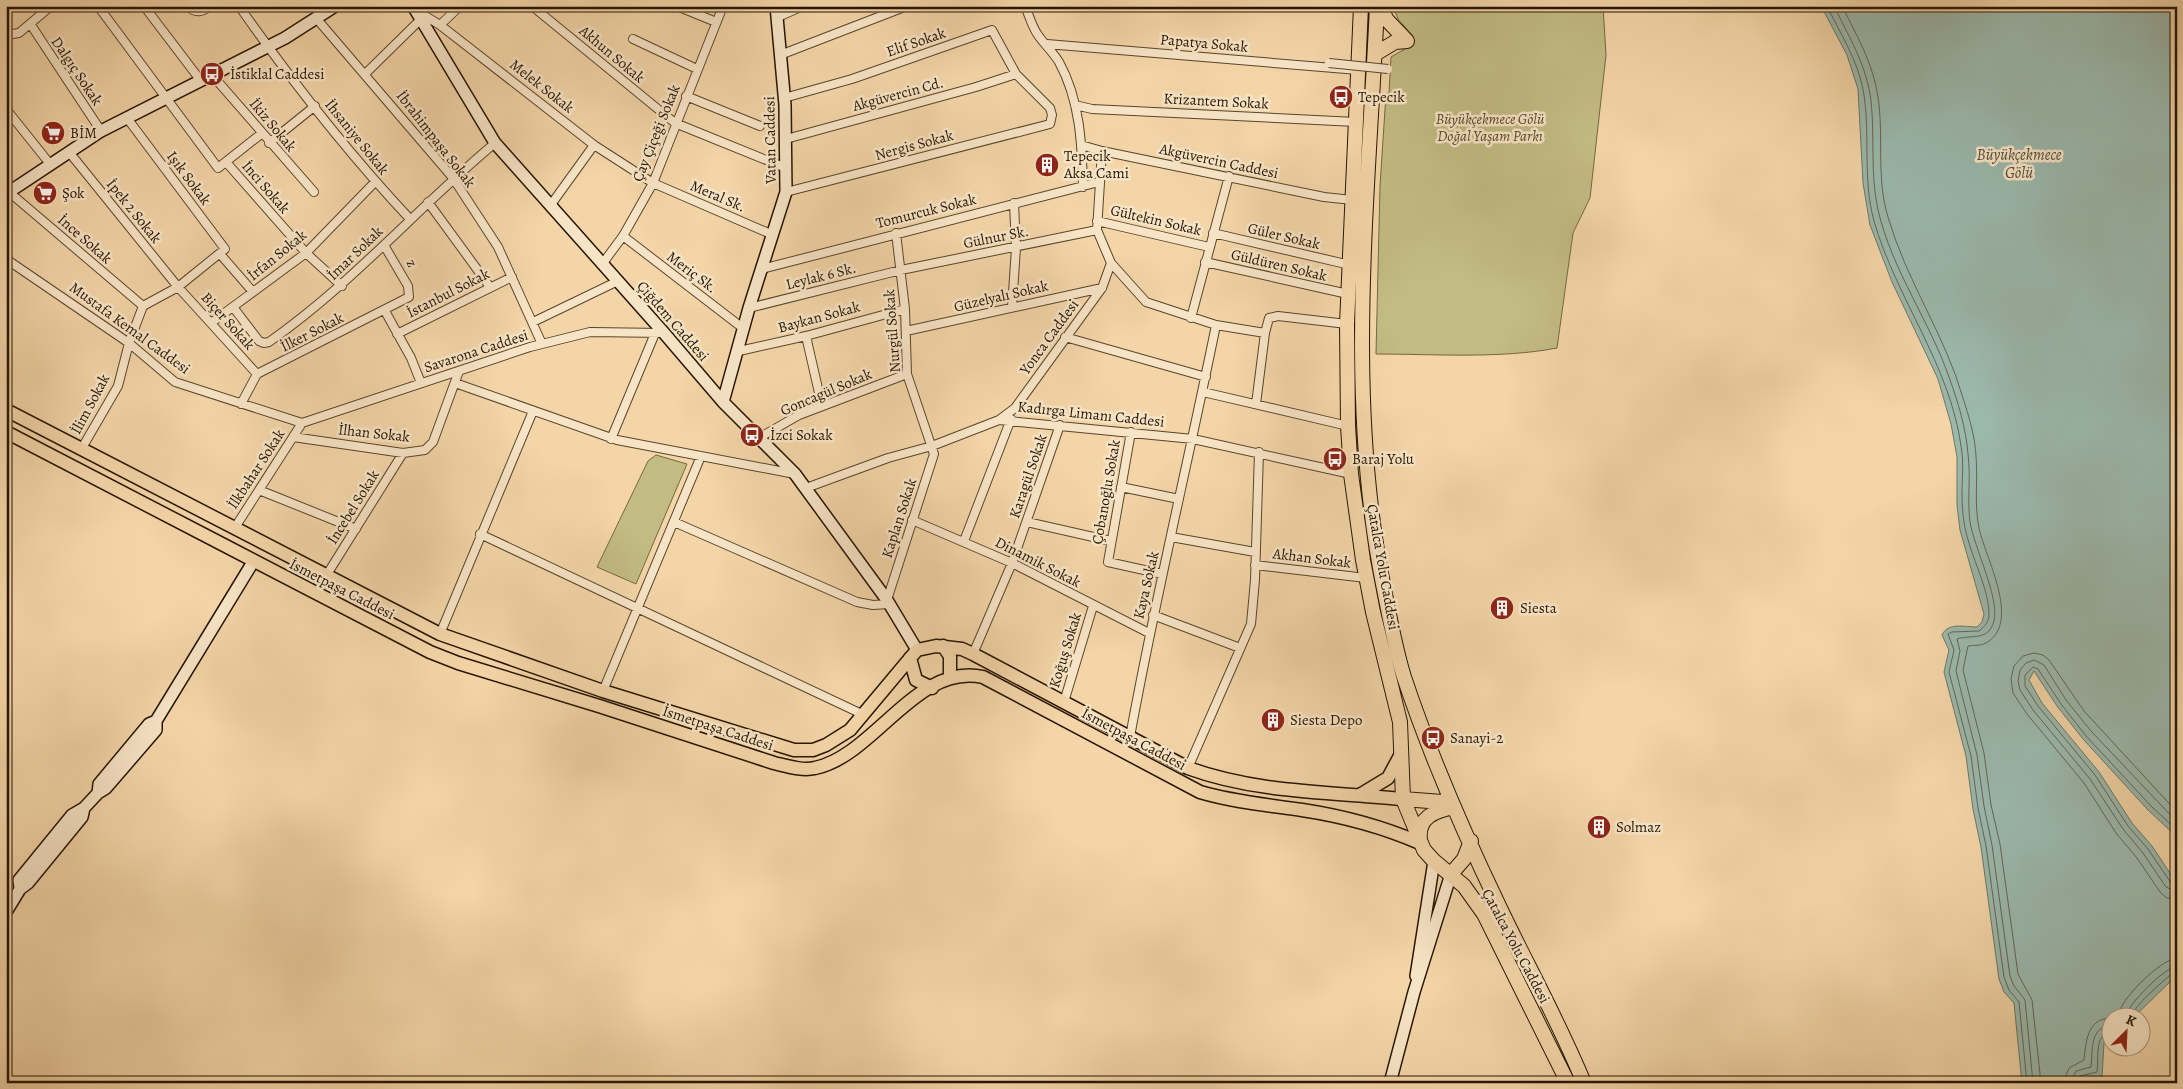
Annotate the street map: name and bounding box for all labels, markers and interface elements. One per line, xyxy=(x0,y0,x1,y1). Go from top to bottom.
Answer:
street label: Akhun Sokak xyxy=(574,20,649,88)
street label: Elif Sokak xyxy=(884,22,949,61)
street label: Papatya Sokak xyxy=(1159,29,1249,57)
street label: Dalgıç Sokak xyxy=(47,33,108,110)
street label: Melek Sokak xyxy=(506,55,579,118)
bus stop icon: İstiklal Caddesi xyxy=(199,61,225,87)
place label: İstiklal Caddesi xyxy=(230,64,325,84)
street label: Akgüvercin Cd. xyxy=(849,72,946,116)
street label: Çay Çiçeği Sokak xyxy=(627,81,685,185)
bus stop icon: Tepecik xyxy=(1328,84,1354,110)
street label: İbrahimpaşa Sokak xyxy=(392,86,481,192)
place label: Tepecik xyxy=(1358,87,1405,107)
street label: Krizantem Sokak xyxy=(1163,88,1270,114)
street label: İkiz Sokak xyxy=(245,94,301,156)
street label: İhsaniye Sokak xyxy=(320,95,394,179)
street label: Vatan Caddesi xyxy=(759,96,781,185)
park label: Büyükçekmece Gölü Doğal Yaşam Parkı xyxy=(1436,109,1544,146)
supermarket icon: BİM xyxy=(40,120,66,146)
place label: BİM xyxy=(70,123,97,143)
street label: Nergis Sokak xyxy=(873,125,956,165)
street label: Akgüvercin Caddesi xyxy=(1157,138,1280,183)
water label: Büyükçekmece Gölü xyxy=(1977,144,2062,184)
place label: Tepecik Aksa Cami xyxy=(1063,146,1129,183)
street label: Işık Sokak xyxy=(162,147,216,209)
building icon: Tepecik Aksa Cami xyxy=(1034,152,1060,178)
street label: İnci Sokak xyxy=(238,156,295,218)
street label: İpek 2 Sokak xyxy=(102,175,166,248)
street label: Meral Sk. xyxy=(687,175,749,217)
supermarket icon: Şok xyxy=(32,180,58,206)
place label: Şok xyxy=(62,183,85,203)
street label: Tomurcuk Sokak xyxy=(874,189,979,233)
street label: Gültekin Sokak xyxy=(1109,200,1204,240)
street label: İnce Sokak xyxy=(54,210,117,269)
street label: Güler Sokak xyxy=(1246,218,1323,254)
street label: İmar Sokak xyxy=(323,221,388,285)
street label: Gülnur Sk. xyxy=(962,221,1030,253)
street label: İrfan Sokak xyxy=(243,225,311,285)
street label: Güldüren Sokak xyxy=(1229,244,1329,286)
street label: Meriç Sk. xyxy=(663,246,721,298)
street label: z xyxy=(402,255,423,271)
street label: Leylak 6 Sk. xyxy=(784,258,858,294)
street label: İstanbul Sokak xyxy=(403,263,493,322)
street label: Güzelyalı Sokak xyxy=(952,275,1051,317)
street label: Mustafa Kemal Caddesi xyxy=(66,277,194,379)
street label: Çiğdem Caddesi xyxy=(632,277,714,365)
street label: Biçer Sokak xyxy=(197,288,260,355)
street label: Nurgül Sokak xyxy=(879,288,905,373)
street label: Yonca Caddesi xyxy=(1014,295,1083,380)
street label: Baykan Sokak xyxy=(776,296,863,338)
street label: İlker Sokak xyxy=(277,307,347,356)
street label: Savarona Caddesi xyxy=(421,325,531,377)
street label: Goncagül Sokak xyxy=(777,364,875,420)
street label: İlim Sokak xyxy=(66,370,114,438)
street label: Kadırga Limanı Caddesi xyxy=(1016,396,1166,432)
street label: İlhan Sokak xyxy=(337,419,411,447)
bus stop icon: İzci Sokak xyxy=(739,422,765,448)
street label: İlkbahar Sokak xyxy=(223,425,290,513)
place label: İzci Sokak xyxy=(770,425,833,445)
street label: Karagül Sokak xyxy=(1004,431,1052,521)
street label: Çobanoğlu Sokak xyxy=(1087,438,1125,546)
bus stop icon: Baraj Yolu xyxy=(1322,446,1348,472)
place label: Baraj Yolu xyxy=(1352,449,1415,469)
street label: İncebel Sokak xyxy=(322,466,384,548)
street label: Kaplan Sokak xyxy=(877,475,921,560)
street label: Çatalca Yolu Caddesi xyxy=(1362,503,1404,631)
street label: Dinamik Sokak xyxy=(992,532,1085,592)
street label: Akhan Sokak xyxy=(1271,543,1353,573)
street label: Kaya Sokak xyxy=(1128,549,1164,621)
street label: İsmetpaşa Caddesi xyxy=(286,554,398,624)
building icon: Siesta xyxy=(1489,595,1515,621)
place label: Siesta xyxy=(1520,598,1557,618)
street label: Koğuş Sokak xyxy=(1044,609,1086,690)
street label: İsmetpaşa Caddesi xyxy=(660,701,776,755)
street label: İsmetpaşa Caddesi xyxy=(1078,703,1190,775)
building icon: Siesta Depo xyxy=(1260,707,1286,733)
place label: Siesta Depo xyxy=(1290,710,1362,730)
bus stop icon: Sanayi-2 xyxy=(1420,725,1446,751)
place label: Sanayi-2 xyxy=(1450,728,1503,748)
building icon: Solmaz xyxy=(1586,814,1612,840)
place label: Solmaz xyxy=(1616,817,1661,837)
street label: Çatalca Yolu Caddesi xyxy=(1477,885,1555,1007)
north arrow xyxy=(2100,1006,2150,1056)
text: K xyxy=(2123,1010,2140,1031)

